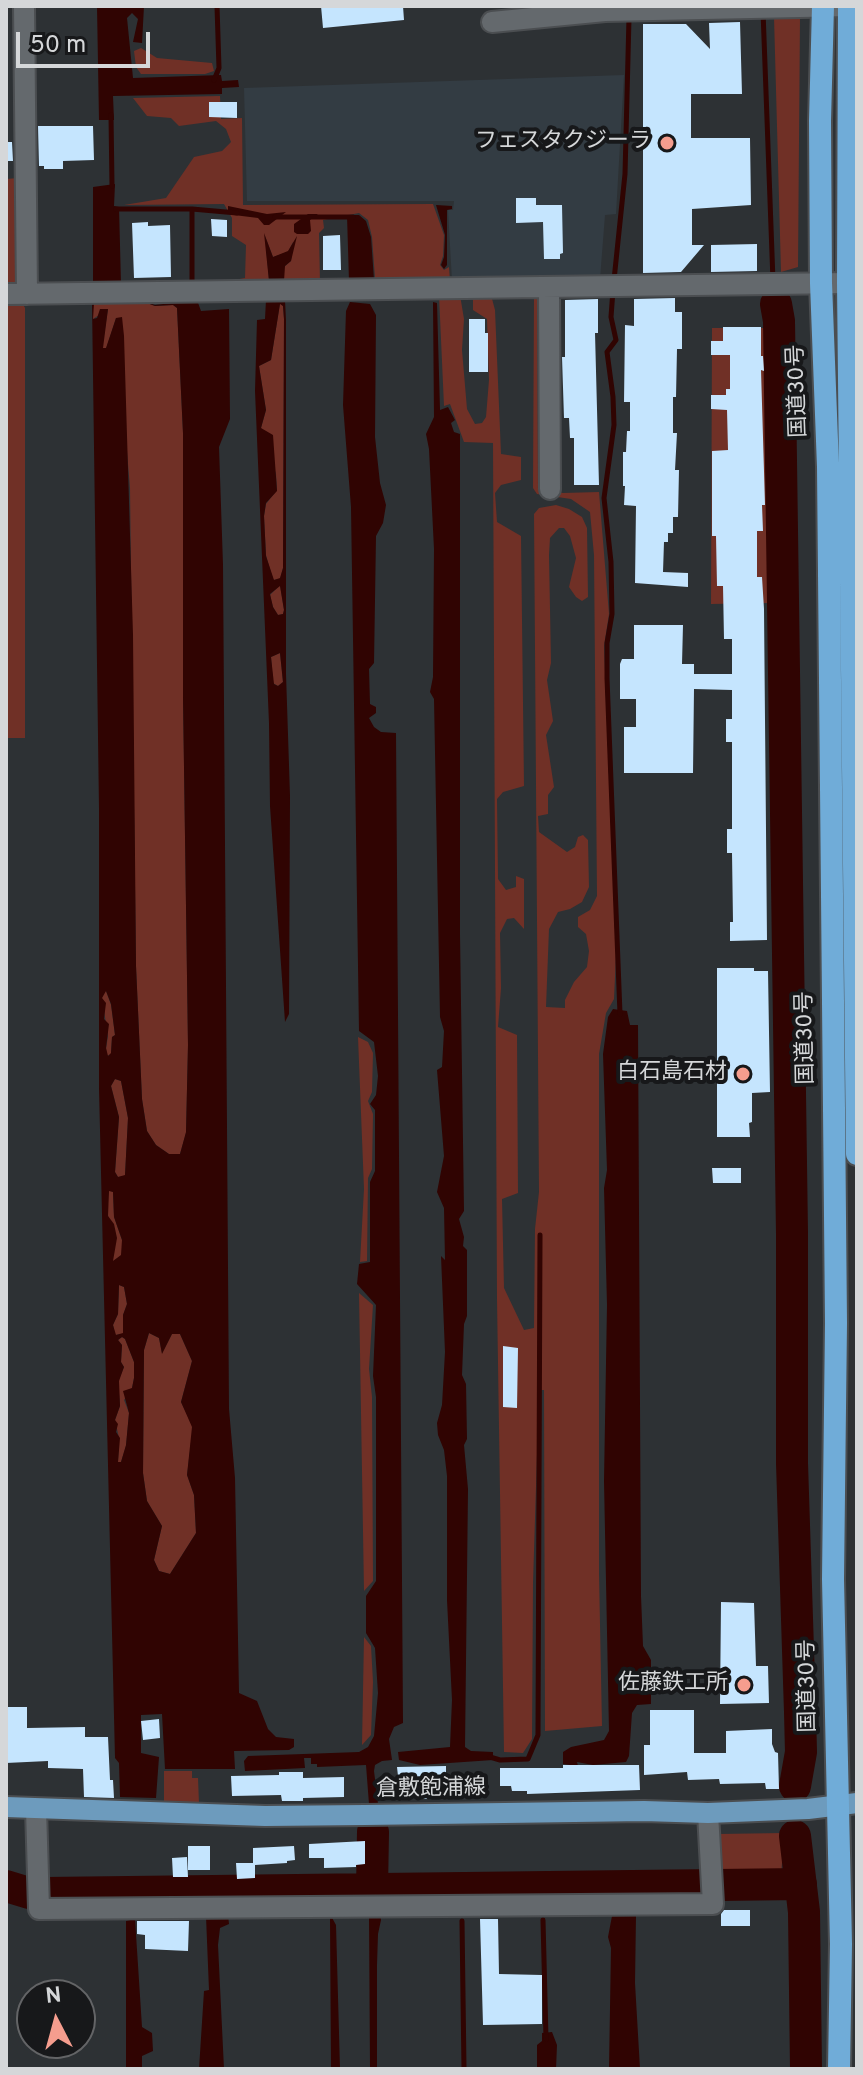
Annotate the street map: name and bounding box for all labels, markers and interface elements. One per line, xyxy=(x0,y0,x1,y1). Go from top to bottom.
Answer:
scale bar xyxy=(20,16,154,66)
text: 50 m xyxy=(30,31,86,61)
place label: フェスタクジーラ xyxy=(475,130,651,156)
marker: フェスタクジーラ xyxy=(658,134,676,152)
street label: 国道30号 xyxy=(784,344,814,438)
street label: 国道30号 xyxy=(793,991,821,1085)
place label: 白石島石材 xyxy=(617,1061,727,1087)
marker: 白石島石材 xyxy=(734,1065,752,1083)
street label: 国道30号 xyxy=(795,1639,823,1733)
place label: 佐藤鉄工所 xyxy=(618,1672,728,1698)
marker: 佐藤鉄工所 xyxy=(735,1676,753,1694)
street label: 倉敷飽浦線 xyxy=(376,1776,486,1804)
north arrow xyxy=(16,1979,96,2059)
text: N xyxy=(44,1982,63,2011)

